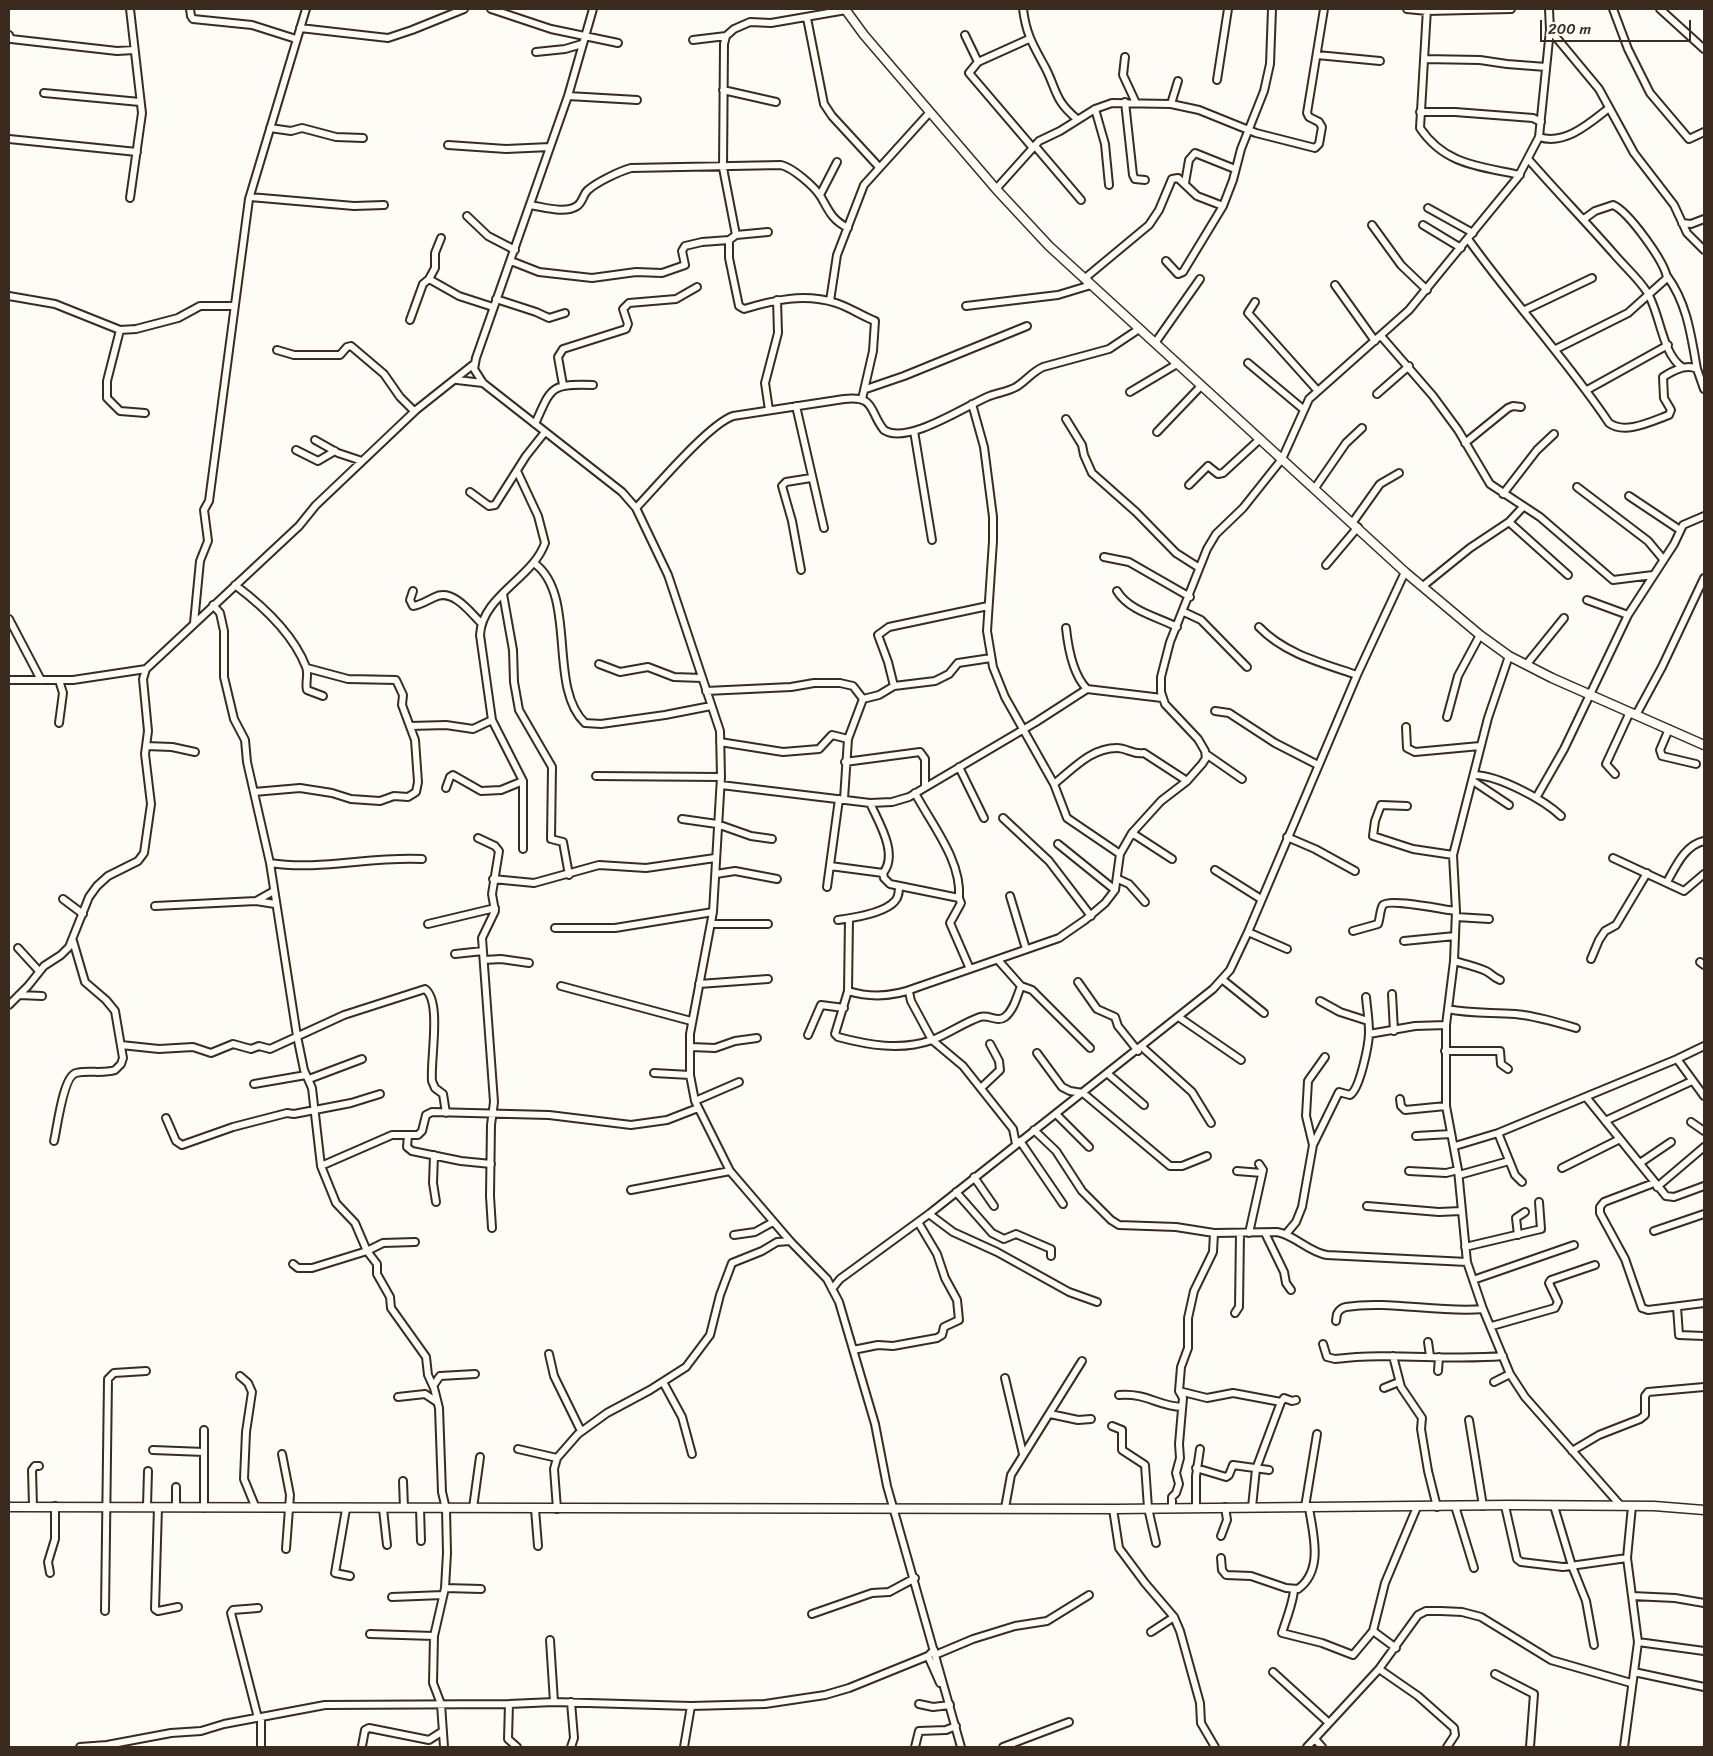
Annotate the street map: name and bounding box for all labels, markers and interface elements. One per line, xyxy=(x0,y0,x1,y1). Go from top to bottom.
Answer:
scale bar xyxy=(1543,10,1694,42)
text: 200 m xyxy=(1548,16,1591,42)

